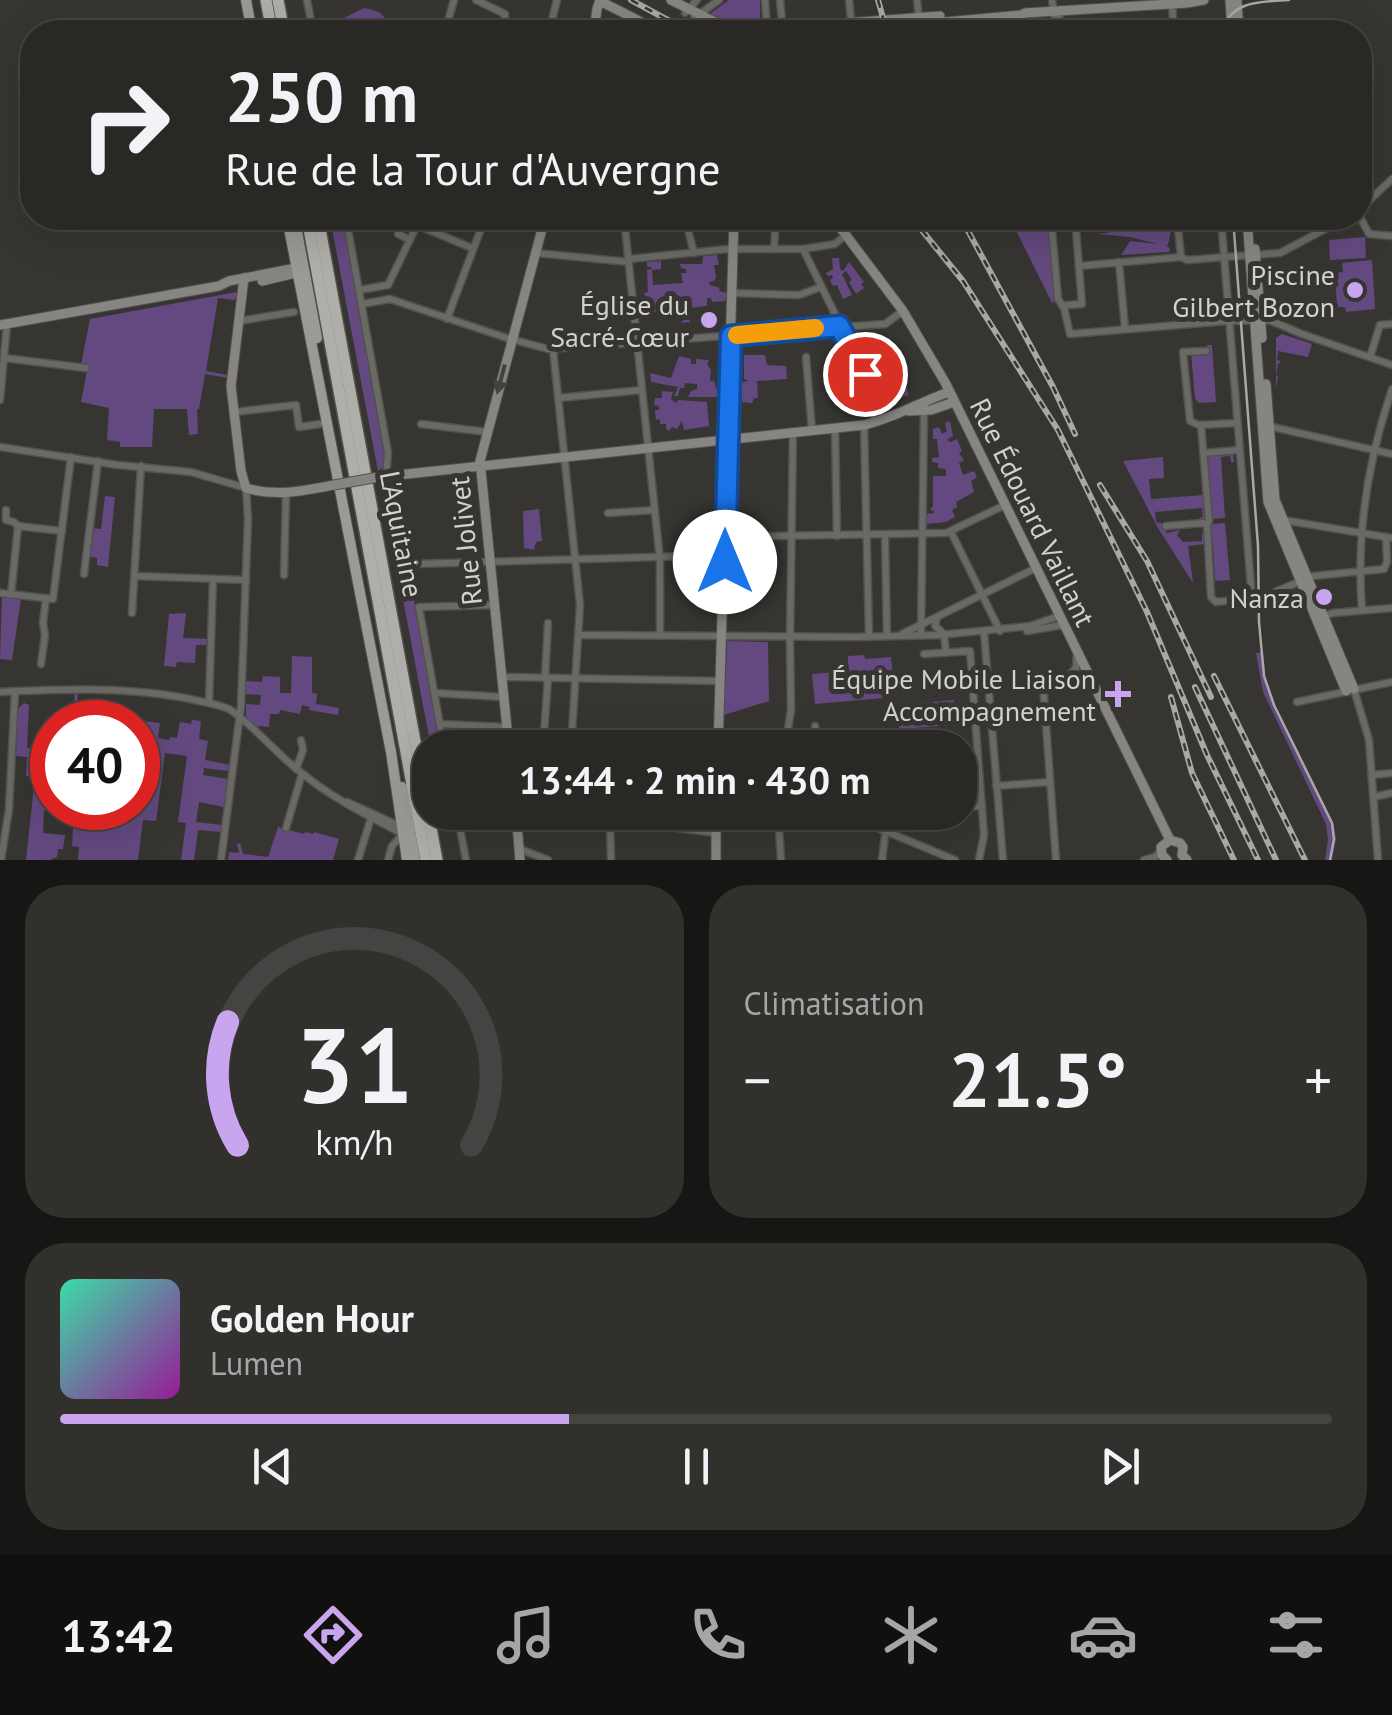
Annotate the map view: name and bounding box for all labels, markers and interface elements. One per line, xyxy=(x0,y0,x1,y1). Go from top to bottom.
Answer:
text: 250 m xyxy=(225,51,418,141)
icon: right xyxy=(60,60,190,190)
text: Rue de la Tour d'Auvergne xyxy=(225,139,721,197)
place label: Piscine Gilbert Bozon xyxy=(1172,256,1335,325)
marker: Piscine Gilbert Bozon xyxy=(1344,279,1366,301)
place label: Église du Sacré-Cœur xyxy=(550,286,689,355)
marker: Église du Sacré-Cœur xyxy=(698,309,720,331)
pin xyxy=(823,332,908,417)
icon: arrive xyxy=(838,347,893,402)
one-way arrow xyxy=(493,364,509,395)
street label: Rue Édouard Vaillant xyxy=(962,392,1105,633)
street label: L'Aquitaine xyxy=(372,468,432,600)
street label: Rue Jolivet xyxy=(440,474,490,607)
position arrow xyxy=(673,510,777,614)
place label: Nanza xyxy=(1230,579,1304,616)
marker: Nanza xyxy=(1313,586,1335,608)
place label: Équipe Mobile Liaison Accompagnement xyxy=(831,660,1097,729)
marker: Équipe Mobile Liaison Accompagnement xyxy=(1105,681,1131,707)
speed limit sign: 40 xyxy=(30,700,160,830)
text: 13:44 · 2 min · 430 m xyxy=(519,755,870,804)
text: Climatisation xyxy=(744,982,924,1024)
text: 31 xyxy=(295,997,413,1132)
text: 21.5° xyxy=(948,1031,1127,1128)
text: − xyxy=(744,1044,771,1115)
text: + xyxy=(1304,1044,1332,1115)
text: km/h xyxy=(315,1119,393,1165)
text: Golden Hour xyxy=(210,1293,414,1342)
text: Lumen xyxy=(210,1342,303,1384)
icon: previous xyxy=(245,1439,300,1494)
icon: pause xyxy=(669,1439,724,1494)
icon: next xyxy=(1093,1439,1148,1494)
icon: directions xyxy=(298,1600,368,1670)
icon: music xyxy=(491,1600,561,1670)
icon: phone xyxy=(683,1600,753,1670)
icon: climate xyxy=(876,1600,946,1670)
icon: car xyxy=(1068,1600,1138,1670)
icon: filters xyxy=(1261,1600,1331,1670)
text: 13:42 xyxy=(61,1606,175,1664)

